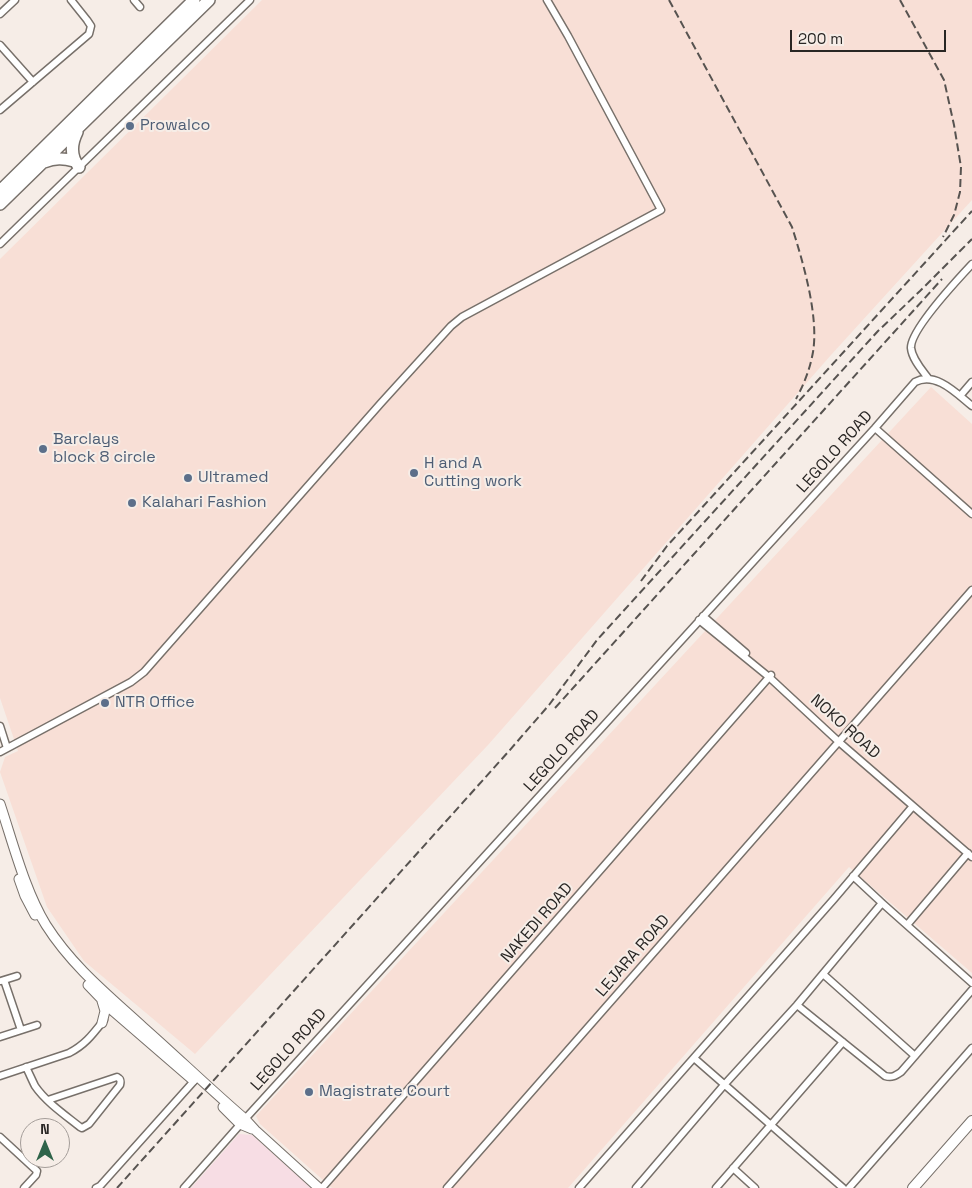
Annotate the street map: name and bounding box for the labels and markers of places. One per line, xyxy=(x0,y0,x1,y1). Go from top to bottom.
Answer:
place label: Prowalco xyxy=(140,116,210,136)
marker: Prowalco xyxy=(124,120,136,132)
place label: Barclays block 8 circle xyxy=(53,430,156,468)
marker: Barclays block 8 circle xyxy=(37,443,49,455)
place label: H and A Cutting work xyxy=(424,454,522,492)
marker: H and A Cutting work xyxy=(408,467,420,479)
place label: Ultramed xyxy=(198,468,268,488)
marker: Ultramed xyxy=(182,472,194,484)
place label: Kalahari Fashion xyxy=(142,493,267,513)
marker: Kalahari Fashion xyxy=(126,497,138,509)
place label: NTR Office xyxy=(115,693,195,713)
marker: NTR Office xyxy=(99,697,111,709)
place label: Magistrate Court xyxy=(319,1082,450,1102)
marker: Magistrate Court xyxy=(303,1086,315,1098)

